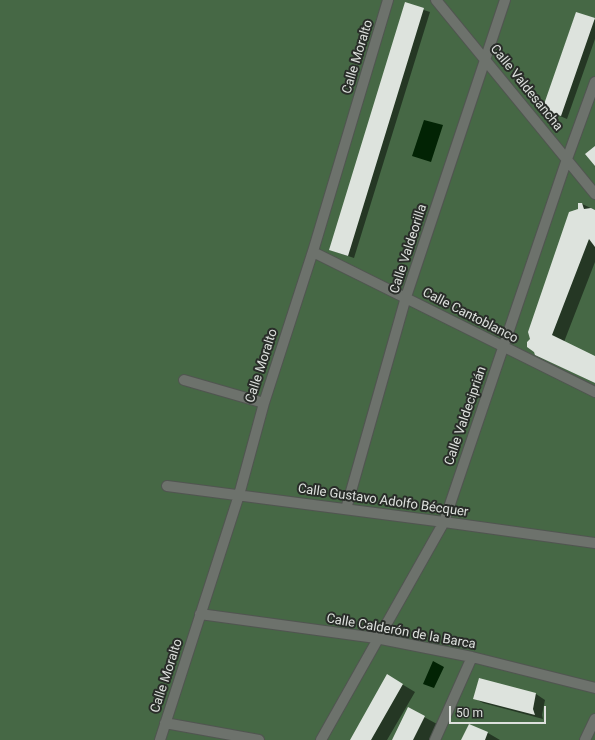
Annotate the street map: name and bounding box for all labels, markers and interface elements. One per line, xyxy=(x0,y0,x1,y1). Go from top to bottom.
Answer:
street label: Calle Moralto xyxy=(339,18,377,96)
street label: Calle Valdesancha xyxy=(486,42,566,134)
street label: Calle Valdeorilla xyxy=(387,202,431,296)
street label: Calle Cantoblanco xyxy=(420,285,520,347)
street label: Calle Moralto xyxy=(243,327,281,405)
street label: Calle Valdeciprián xyxy=(442,365,490,467)
street label: Calle Gustavo Adolfo Bécquer xyxy=(297,481,469,521)
street label: Calle Calderón de la Barca xyxy=(325,611,477,653)
street label: Calle Moralto xyxy=(148,637,186,715)
scale bar xyxy=(451,698,548,724)
text: 50 m xyxy=(456,706,483,720)

